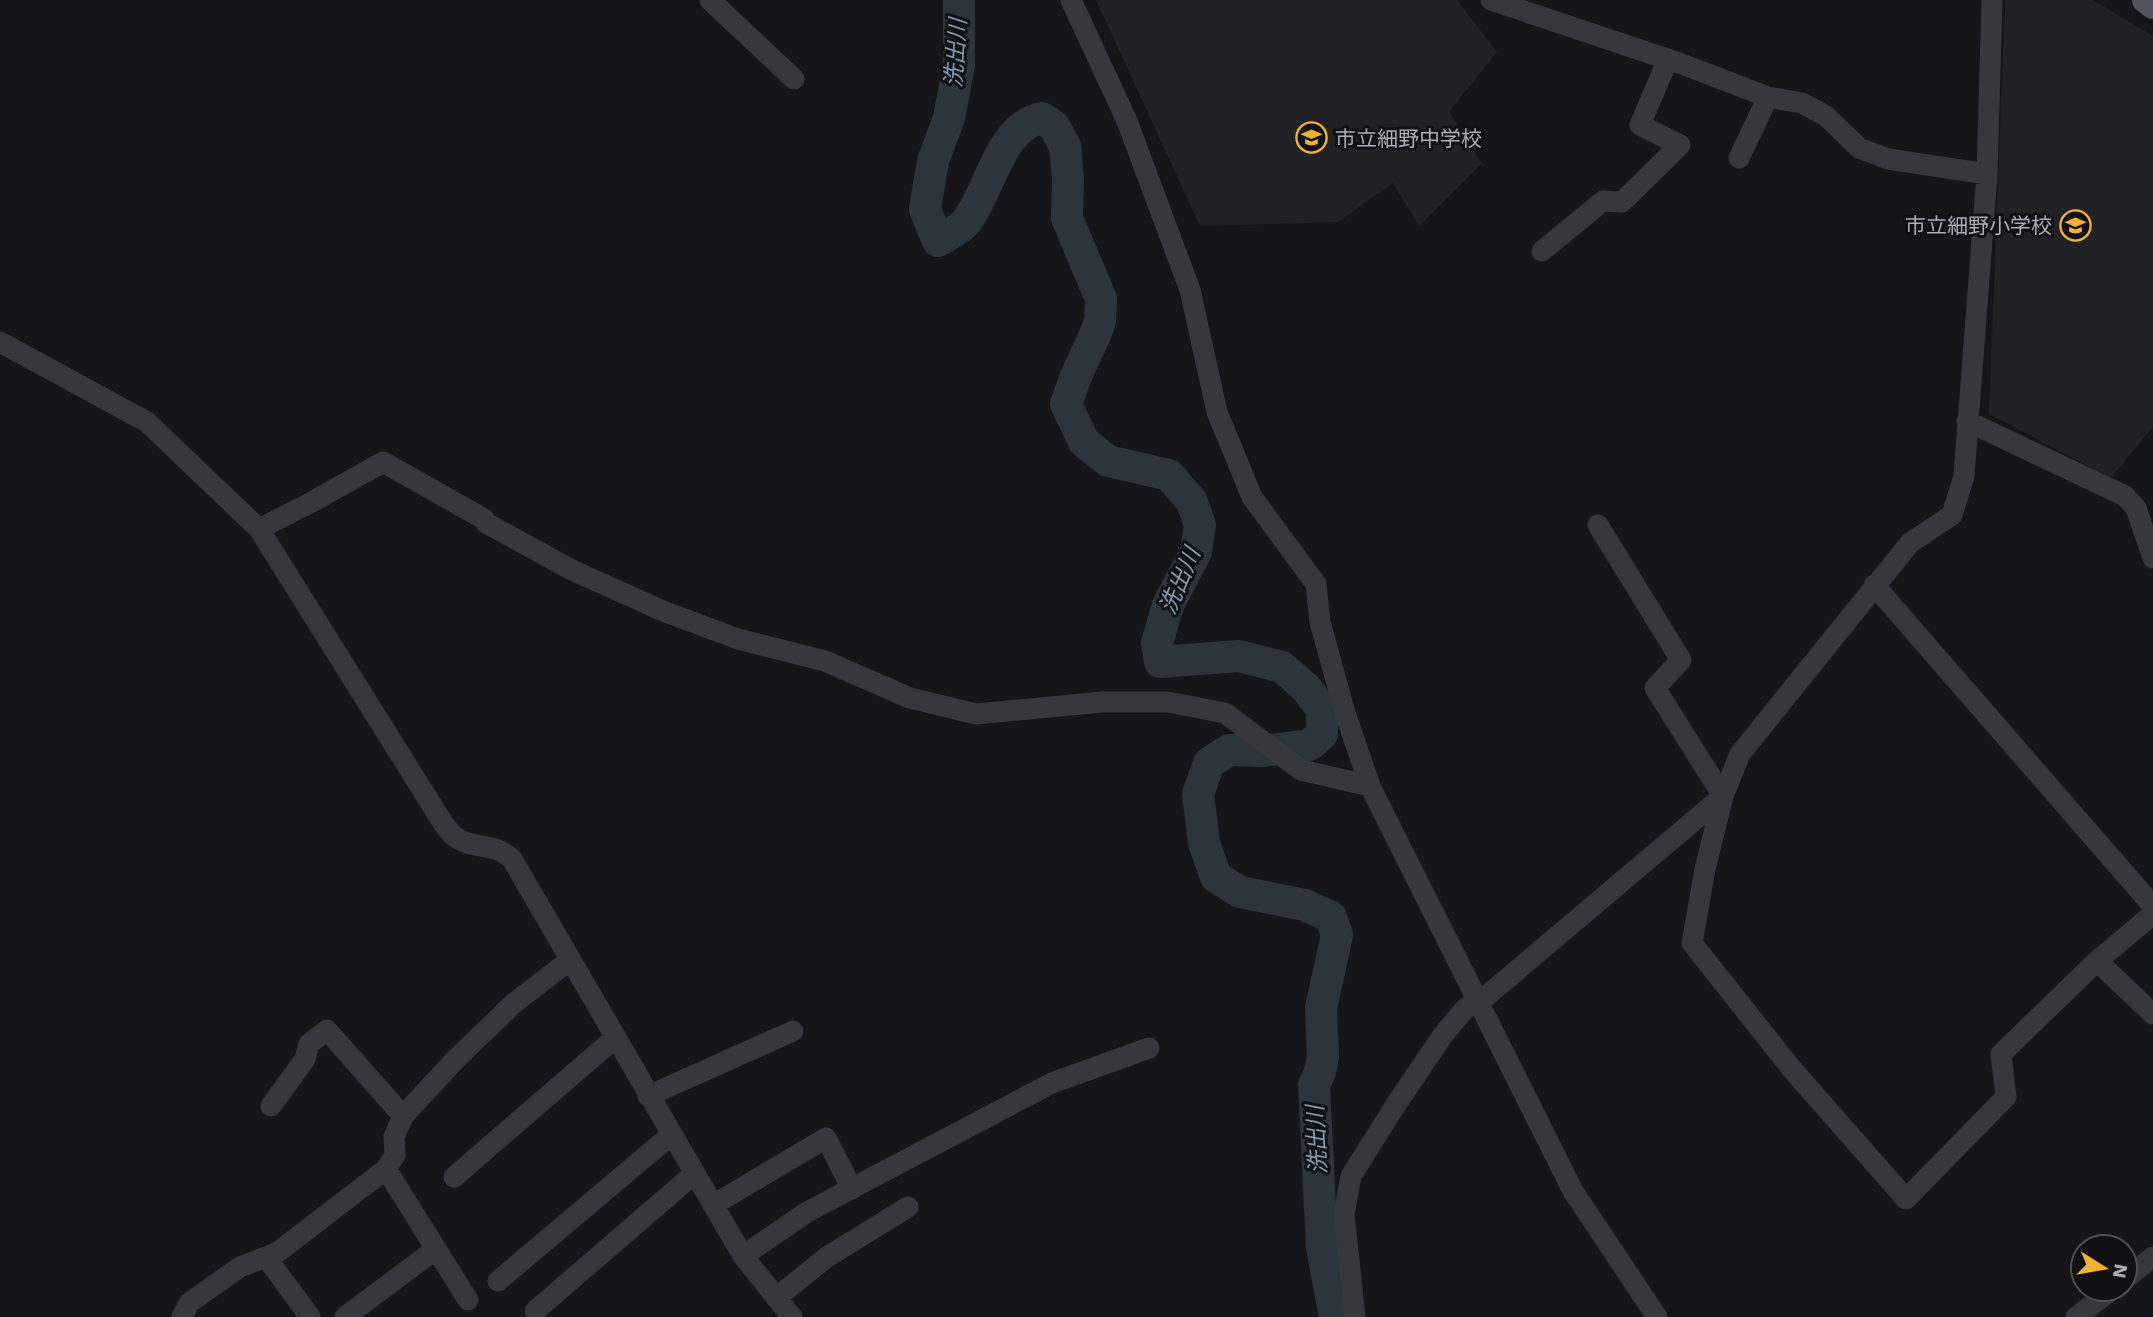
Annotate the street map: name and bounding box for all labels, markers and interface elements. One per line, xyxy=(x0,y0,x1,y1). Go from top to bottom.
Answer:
water label: 洗出川 xyxy=(940,15,972,88)
school or university icon: 市立細野中学校 xyxy=(1295,121,1329,155)
place label: 市立細野中学校 xyxy=(1335,126,1482,151)
school or university icon: 市立細野小学校 xyxy=(2058,208,2092,242)
place label: 市立細野小学校 xyxy=(1905,213,2052,238)
water label: 洗出川 xyxy=(1154,541,1207,618)
water label: 洗出川 xyxy=(1302,1102,1332,1175)
north arrow xyxy=(2069,1233,2139,1303)
text: N xyxy=(2108,1262,2133,1280)

